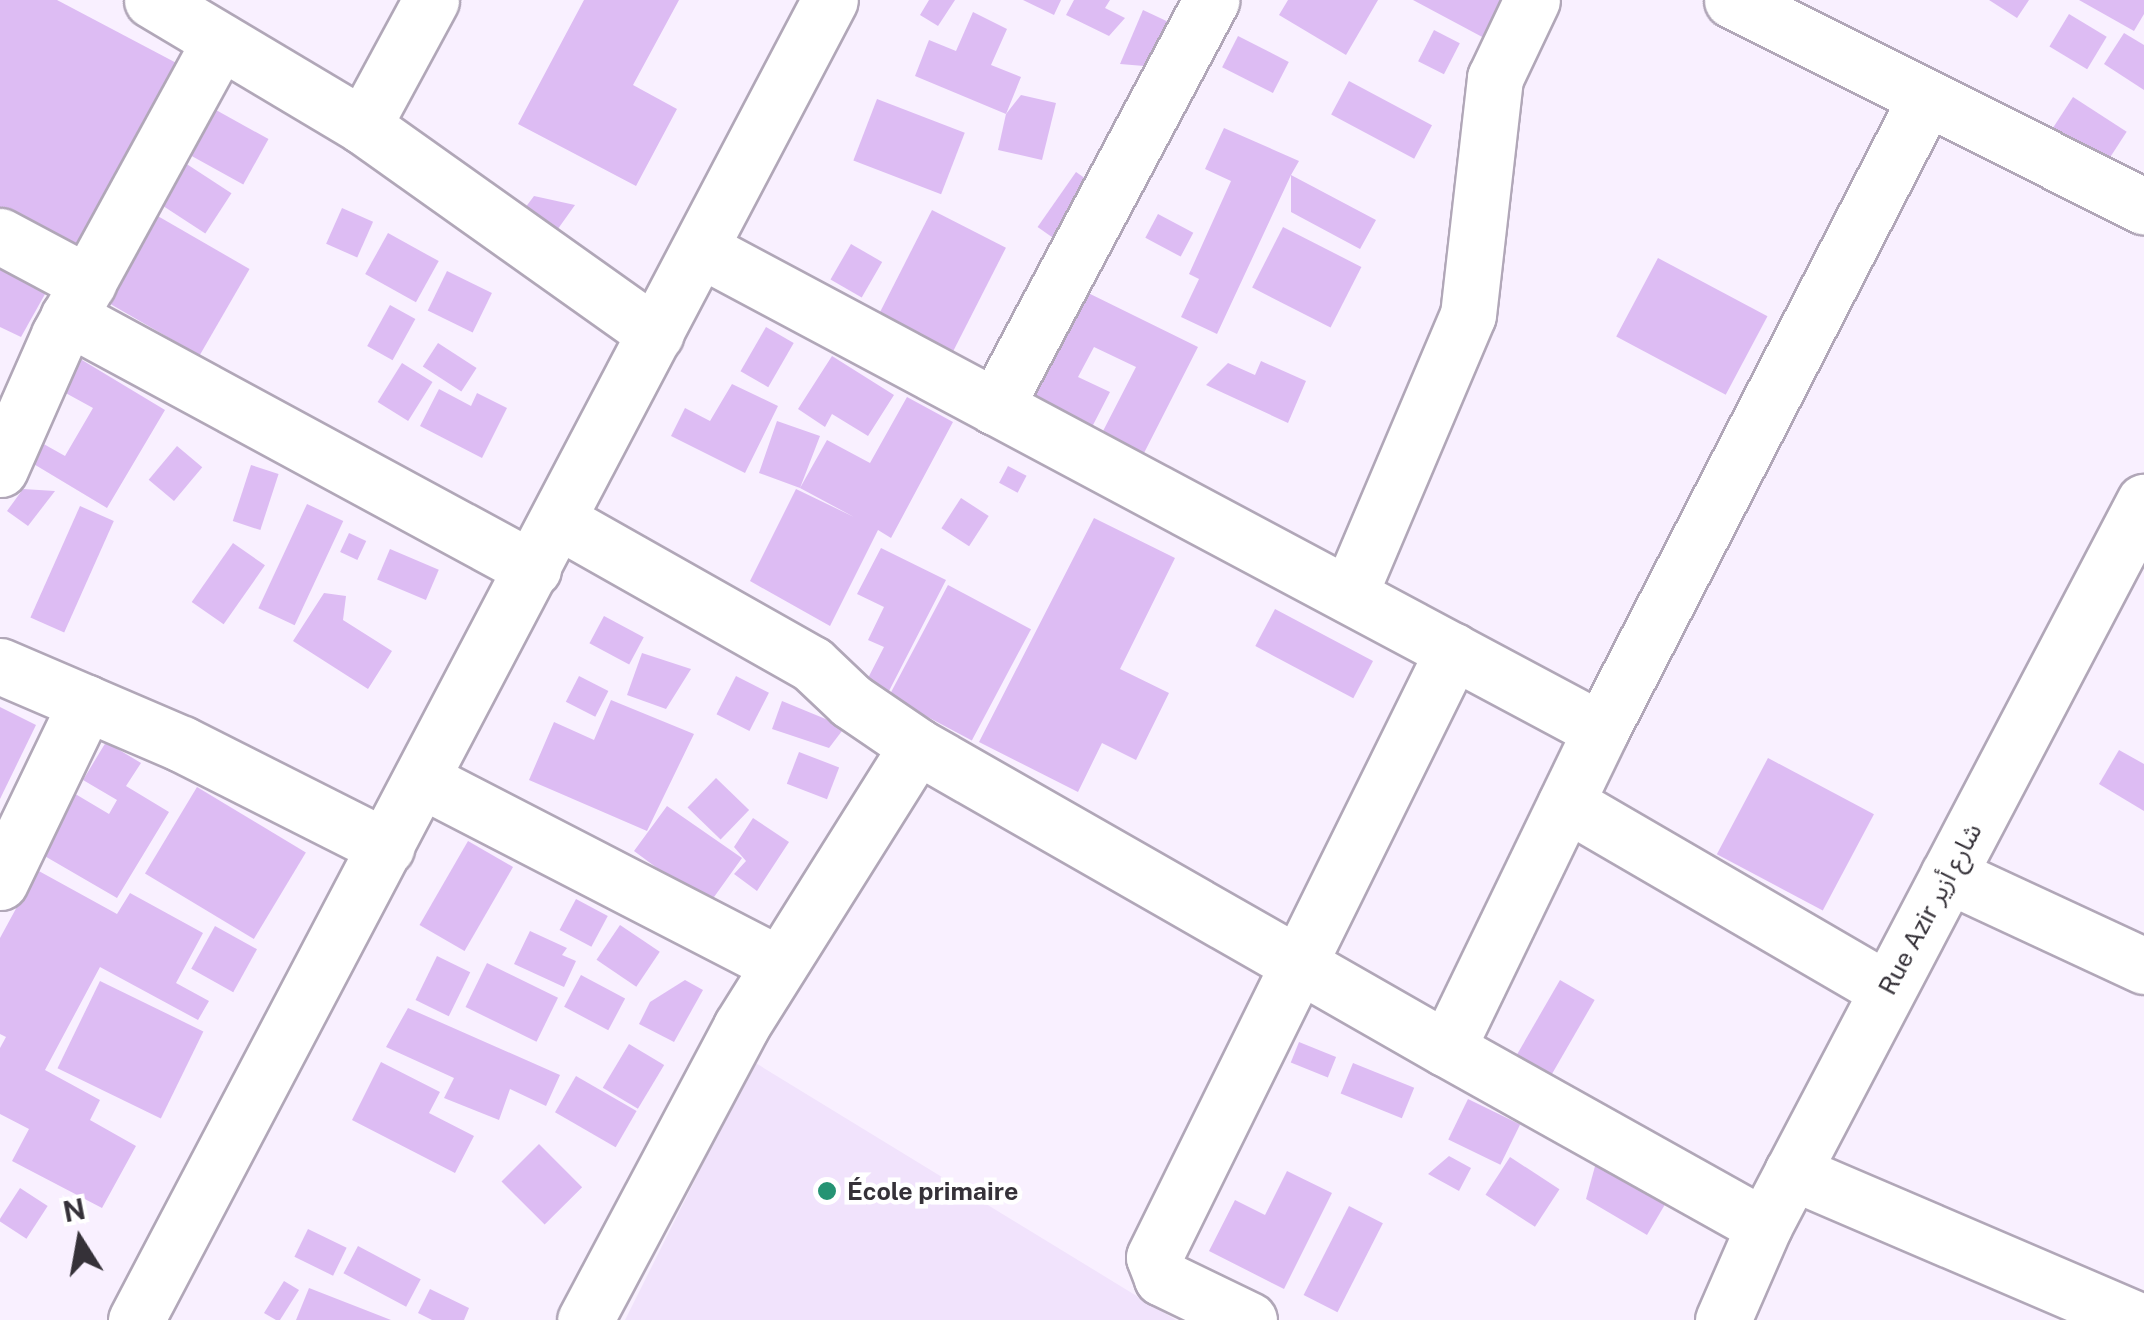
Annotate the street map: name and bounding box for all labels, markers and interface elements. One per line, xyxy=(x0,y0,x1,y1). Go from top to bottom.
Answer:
street label: Rue Azir شارع أزير xyxy=(1872,818,1988,1000)
place label: École primaire xyxy=(847,1176,1018,1206)
marker: École primaire xyxy=(816,1180,838,1202)
north arrow xyxy=(30,1190,130,1290)
text: N xyxy=(60,1192,88,1228)

